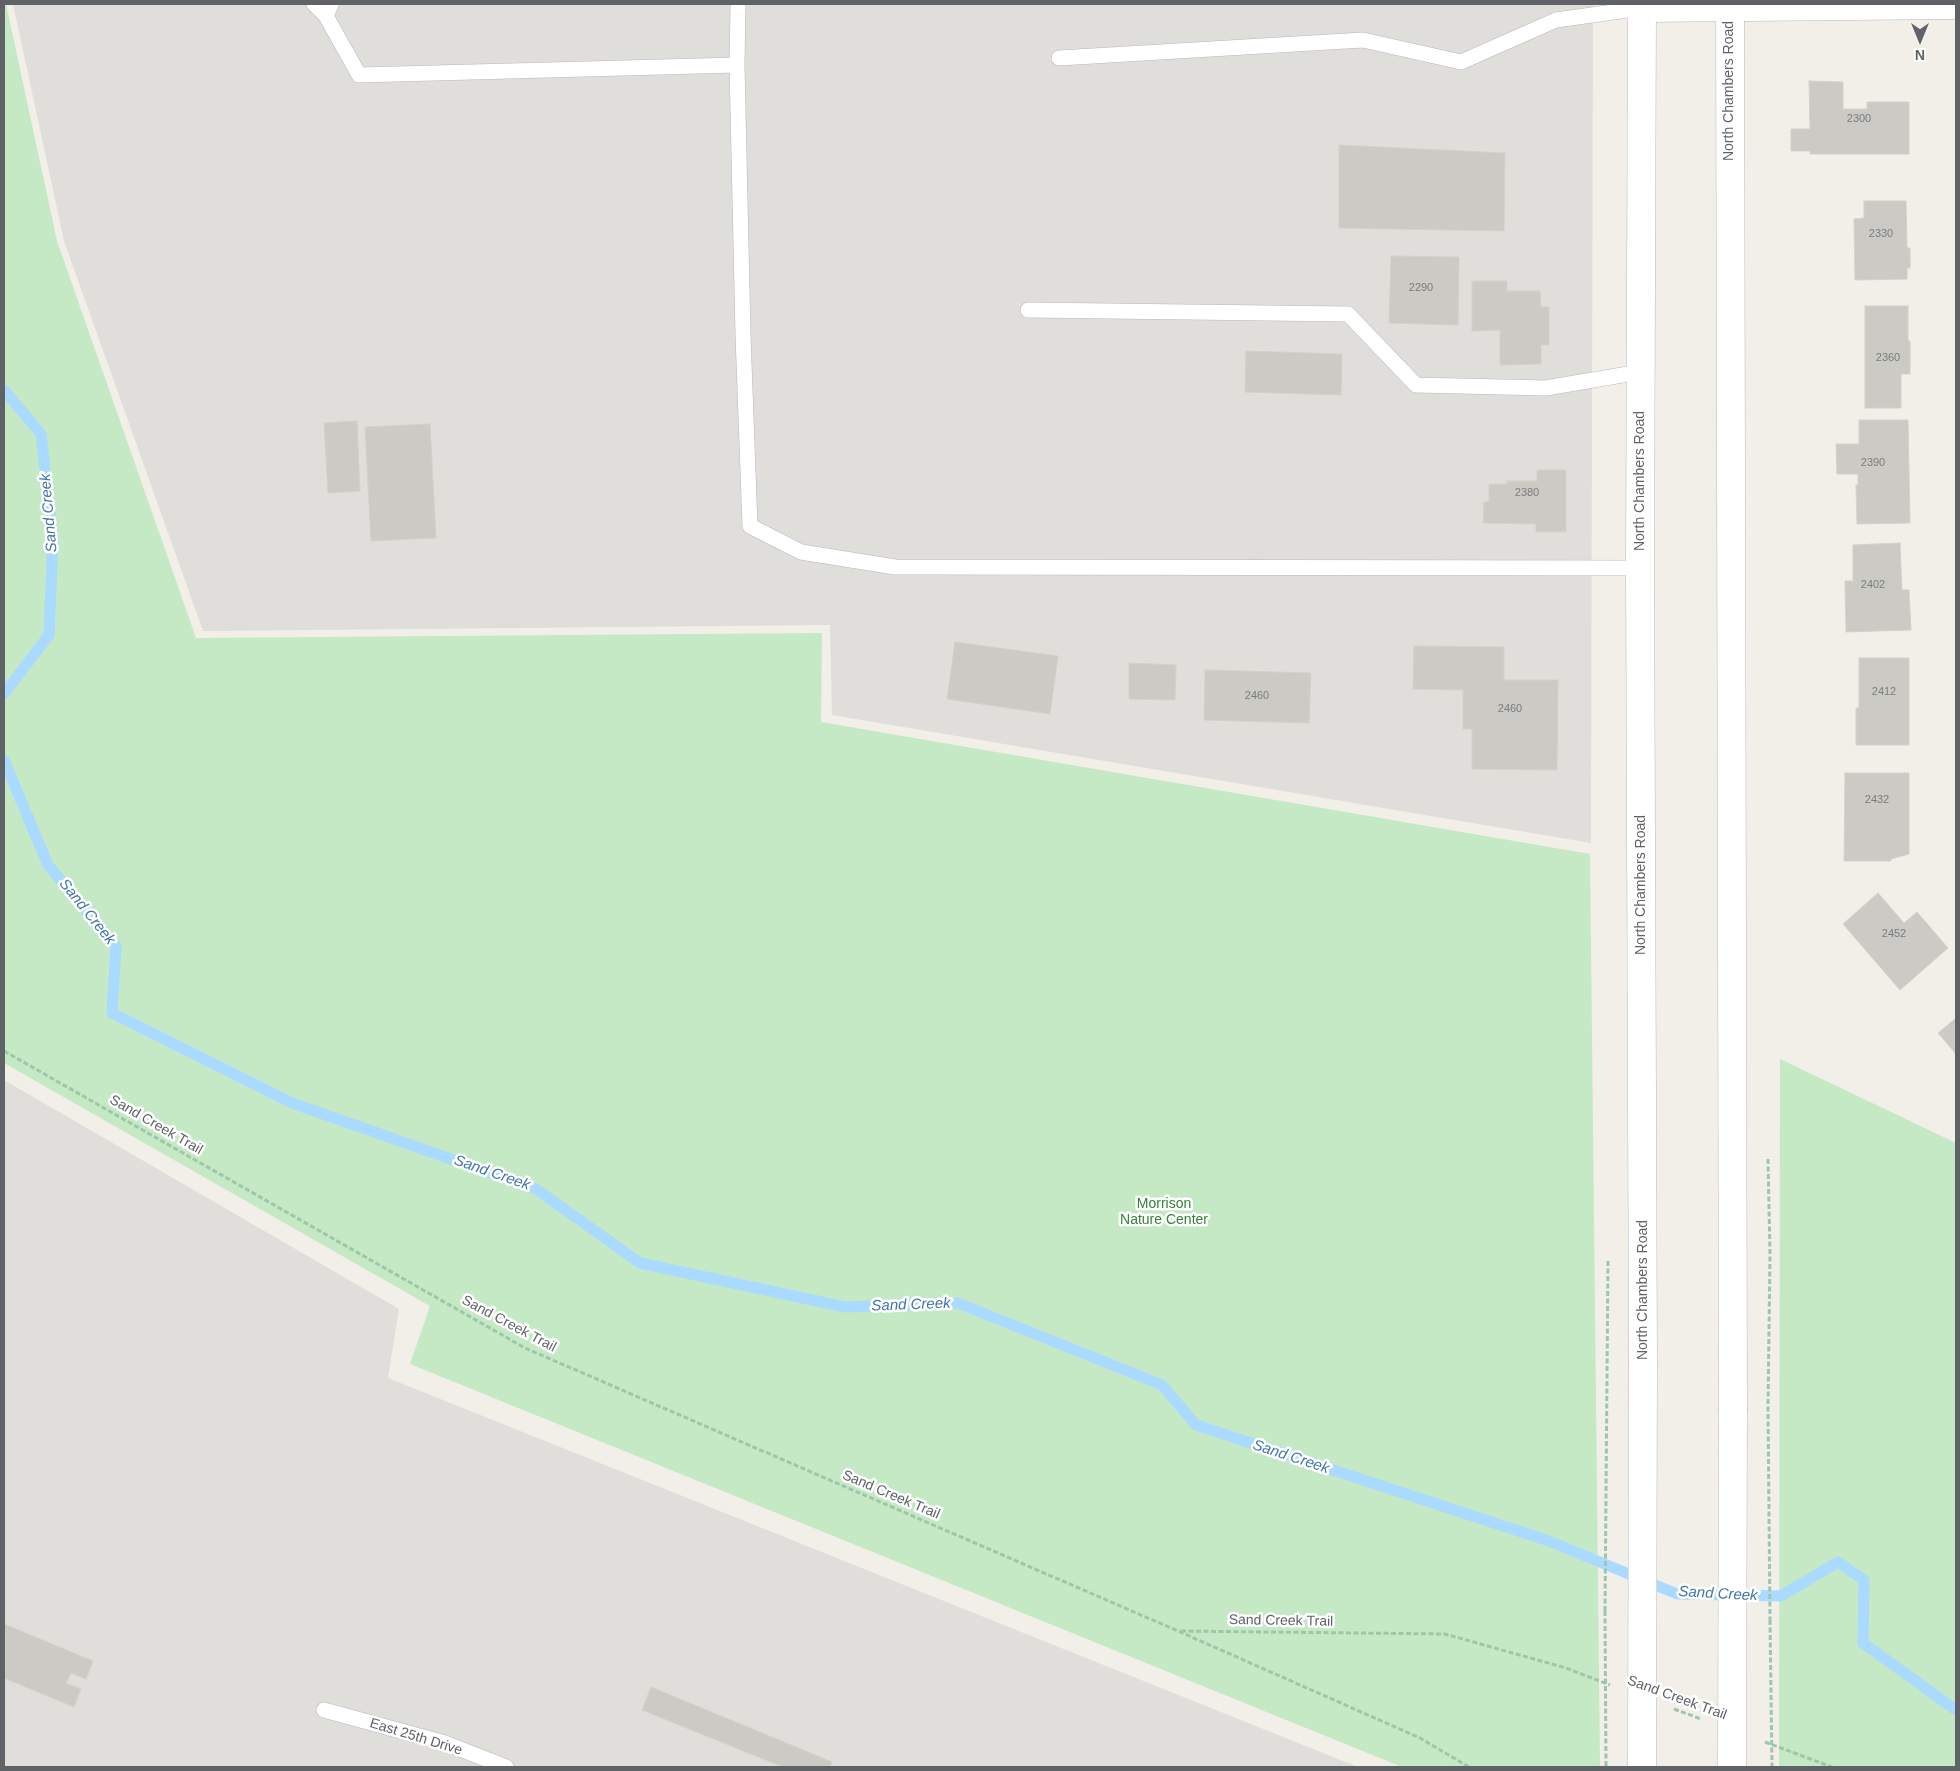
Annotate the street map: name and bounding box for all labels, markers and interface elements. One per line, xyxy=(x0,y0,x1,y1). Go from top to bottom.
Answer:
north arrow xyxy=(1895,15,1945,65)
street label: North Chambers Road xyxy=(1721,21,1737,161)
text: N xyxy=(1915,47,1925,63)
house number: 2300 xyxy=(1847,112,1871,126)
house number: 2330 xyxy=(1869,227,1893,241)
house number: 2290 xyxy=(1409,281,1433,295)
house number: 2360 xyxy=(1876,351,1900,365)
street label: North Chambers Road xyxy=(1632,411,1648,551)
house number: 2390 xyxy=(1861,456,1885,470)
water label: Sand Creek xyxy=(37,473,61,553)
house number: 2380 xyxy=(1515,486,1539,500)
house number: 2402 xyxy=(1861,578,1885,592)
house number: 2412 xyxy=(1872,685,1896,699)
house number: 2460 xyxy=(1245,689,1269,703)
house number: 2460 xyxy=(1498,702,1522,716)
house number: 2432 xyxy=(1865,793,1889,807)
street label: North Chambers Road xyxy=(1633,815,1649,955)
water label: Sand Creek xyxy=(55,876,119,948)
house number: 2452 xyxy=(1882,927,1906,941)
street label: Sand Creek Trail xyxy=(107,1092,205,1158)
water label: Sand Creek xyxy=(452,1152,532,1194)
park label: Morrison Nature Center xyxy=(1120,1196,1208,1228)
street label: North Chambers Road xyxy=(1635,1220,1651,1360)
street label: Sand Creek Trail xyxy=(459,1292,559,1356)
water label: Sand Creek xyxy=(871,1295,951,1315)
water label: Sand Creek xyxy=(1251,1436,1331,1478)
street label: Sand Creek Trail xyxy=(840,1467,942,1523)
water label: Sand Creek xyxy=(1678,1583,1758,1605)
street label: Sand Creek Trail xyxy=(1229,1612,1333,1630)
street label: Sand Creek Trail xyxy=(1625,1672,1729,1724)
street label: East 25th Drive xyxy=(368,1715,464,1759)

